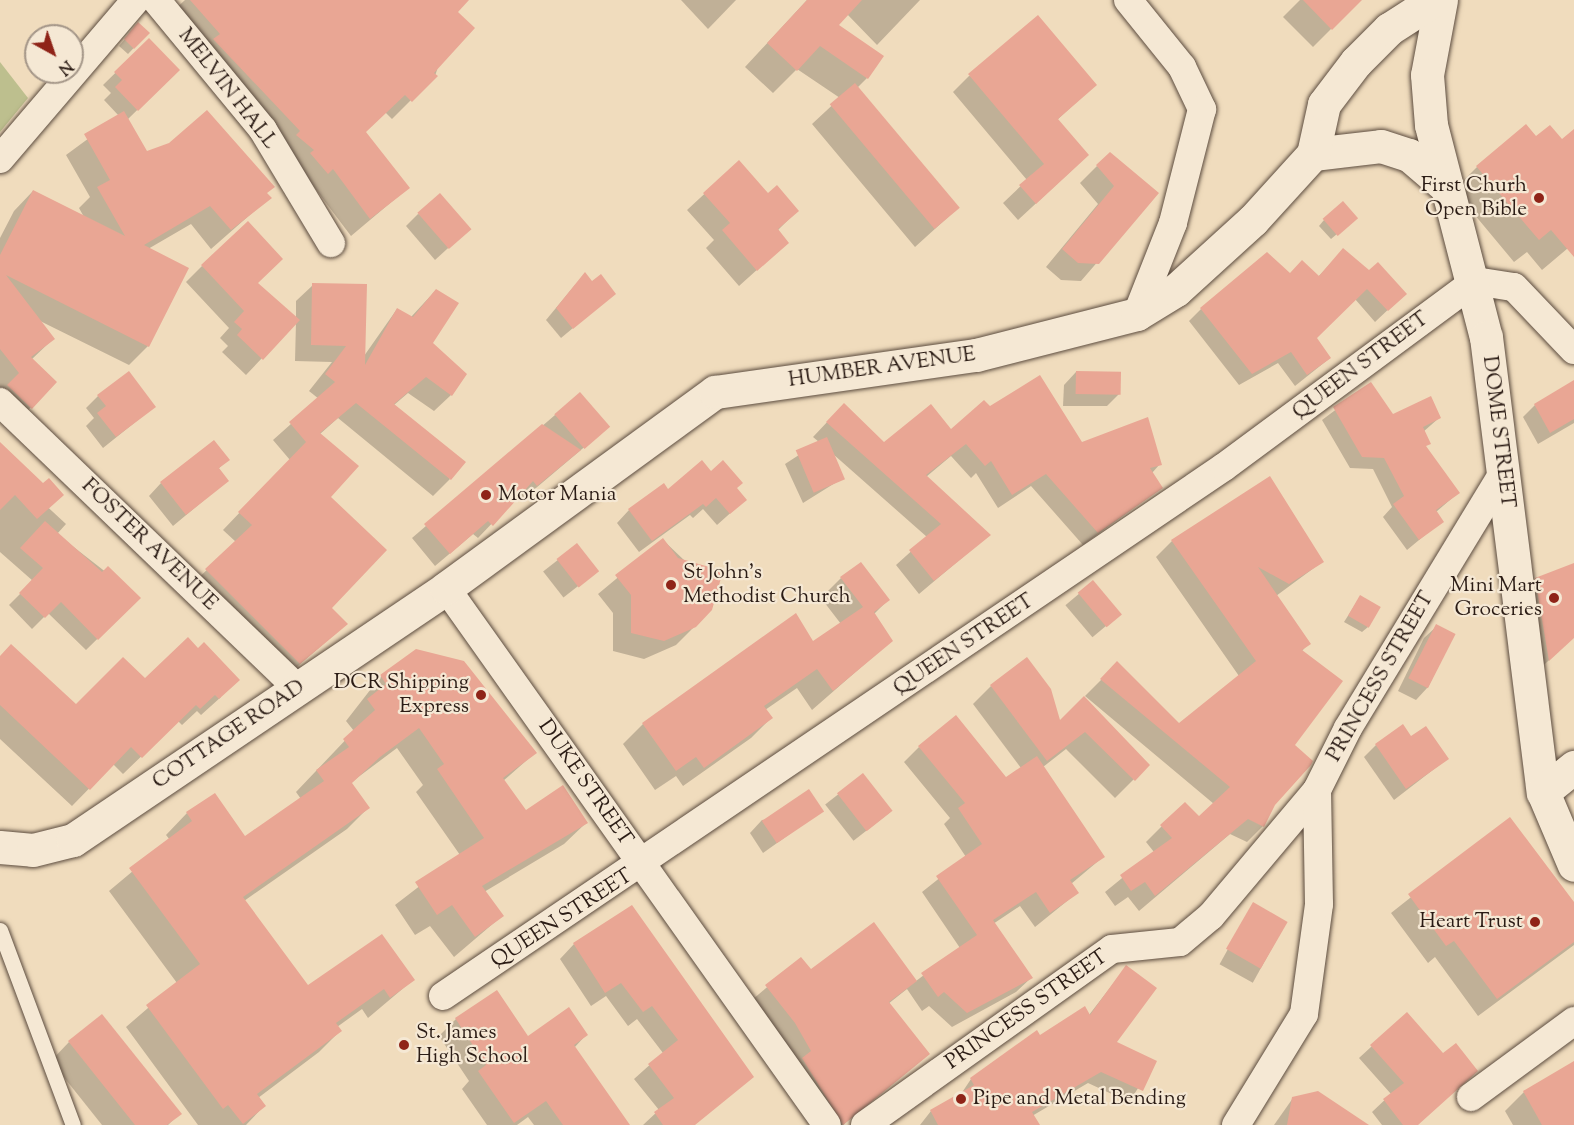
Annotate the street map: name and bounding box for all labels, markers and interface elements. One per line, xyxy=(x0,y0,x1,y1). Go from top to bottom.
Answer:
north arrow xyxy=(24,24,84,84)
street label: MELVIN HALL xyxy=(172,24,282,154)
text: N xyxy=(52,54,77,80)
place label: First Churh Open Bible xyxy=(1421,173,1527,223)
marker: First Churh Open Bible xyxy=(1532,191,1546,205)
street label: QUEEN STREET xyxy=(1288,307,1434,425)
street label: HUMBER AVENUE xyxy=(787,342,977,394)
street label: DOME STREET xyxy=(1476,354,1520,510)
street label: FOSTER AVENUE xyxy=(76,474,222,616)
place label: Motor Mania xyxy=(498,482,616,508)
marker: Motor Mania xyxy=(479,488,493,502)
place label: St John's Methodist Church xyxy=(683,560,851,610)
place label: Mini Mart Groceries xyxy=(1450,573,1542,623)
marker: St John's Methodist Church xyxy=(664,578,678,592)
street label: PRINCESS STREET xyxy=(1322,587,1440,767)
street label: QUEEN STREET xyxy=(889,589,1039,701)
marker: Mini Mart Groceries xyxy=(1547,591,1561,605)
place label: DCR Shipping Express xyxy=(334,670,469,720)
street label: COTTAGE ROAD xyxy=(148,675,310,795)
marker: DCR Shipping Express xyxy=(474,688,488,702)
street label: DUKE STREET xyxy=(532,715,638,851)
street label: QUEEN STREET xyxy=(486,864,638,974)
place label: Heart Trust xyxy=(1419,909,1523,935)
marker: Heart Trust xyxy=(1528,915,1542,929)
street label: PRINCESS STREET xyxy=(941,945,1113,1075)
place label: St. James High School xyxy=(416,1020,528,1070)
marker: St. James High School xyxy=(397,1038,411,1052)
place label: Pipe and Metal Bending xyxy=(973,1086,1186,1112)
marker: Pipe and Metal Bending xyxy=(954,1092,968,1106)

